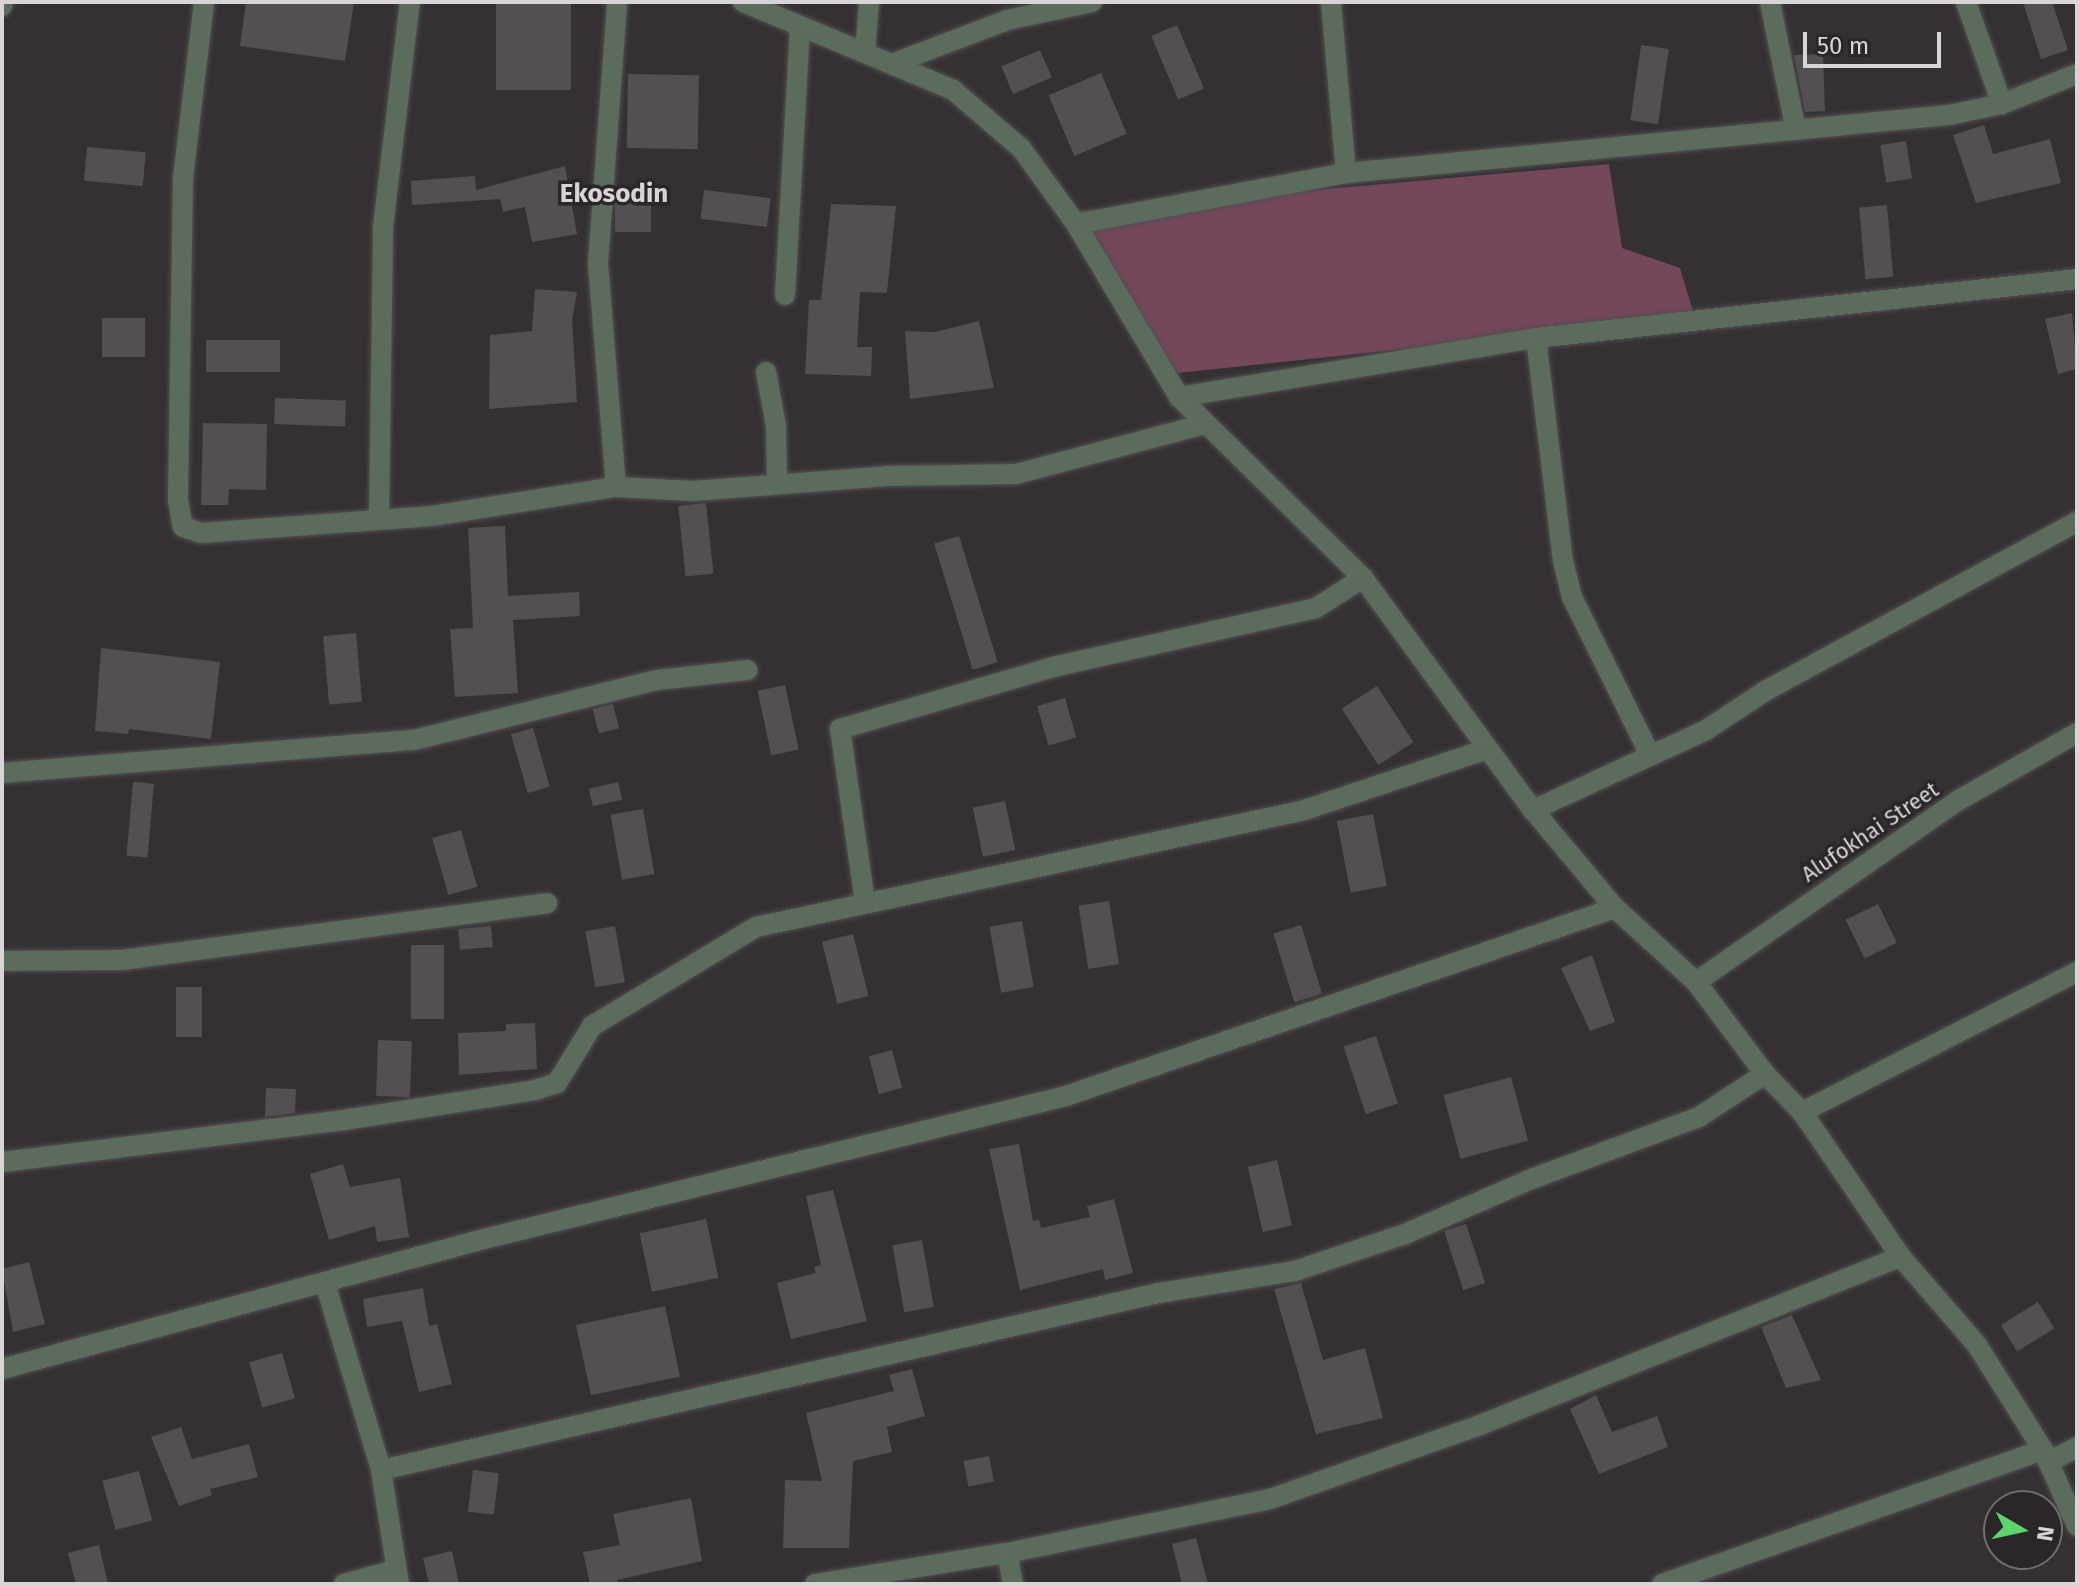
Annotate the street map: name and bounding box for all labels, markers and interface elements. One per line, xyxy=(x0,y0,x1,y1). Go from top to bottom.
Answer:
scale bar xyxy=(1807,16,1945,66)
text: 50 m xyxy=(1817,32,1869,60)
district label: Ekosodin xyxy=(560,178,668,210)
street label: Alufokhai Street xyxy=(1796,776,1944,888)
north arrow xyxy=(1983,1490,2063,1570)
text: N xyxy=(2031,1524,2060,1543)

